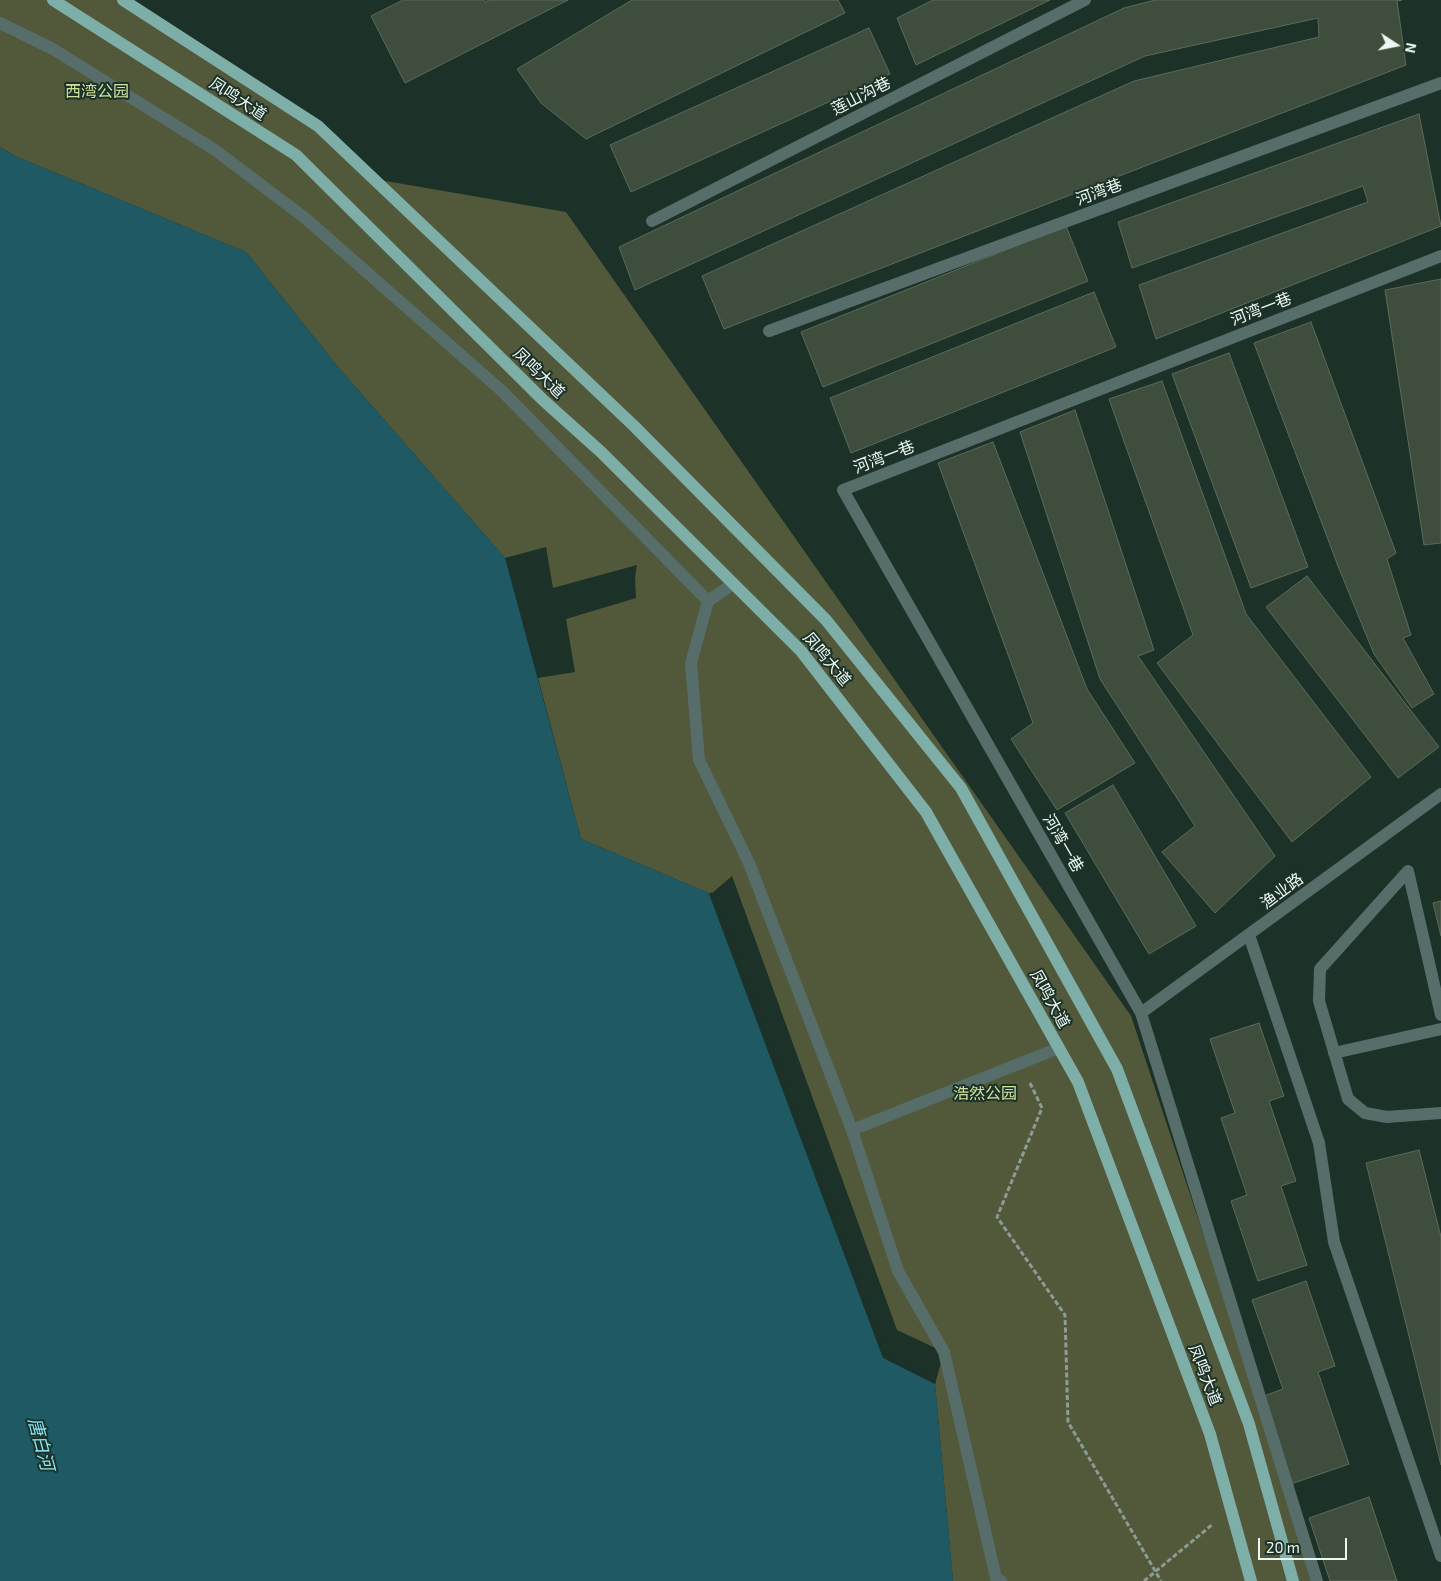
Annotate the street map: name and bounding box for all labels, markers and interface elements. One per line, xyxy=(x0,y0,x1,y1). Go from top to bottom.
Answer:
north arrow xyxy=(1371,20,1421,70)
text: N xyxy=(1402,41,1421,55)
street label: 莲山沟巷 xyxy=(828,73,894,119)
street label: 凤鸣大道 xyxy=(206,74,270,124)
park label: 西湾公园 xyxy=(65,82,129,102)
street label: 河湾巷 xyxy=(1073,175,1125,209)
street label: 河湾一巷 xyxy=(1228,289,1294,329)
street label: 凤鸣大道 xyxy=(509,344,569,402)
street label: 河湾一巷 xyxy=(851,437,917,477)
street label: 凤鸣大道 xyxy=(799,628,855,690)
street label: 河湾一巷 xyxy=(1039,810,1087,876)
street label: 渔业路 xyxy=(1257,869,1307,913)
street label: 凤鸣大道 xyxy=(1026,966,1074,1032)
park label: 浩然公园 xyxy=(953,1084,1017,1104)
street label: 凤鸣大道 xyxy=(1185,1342,1225,1408)
water label: 唐白河 xyxy=(24,1415,58,1473)
scale bar xyxy=(1261,1528,1350,1560)
text: 20 m xyxy=(1266,1538,1300,1556)

